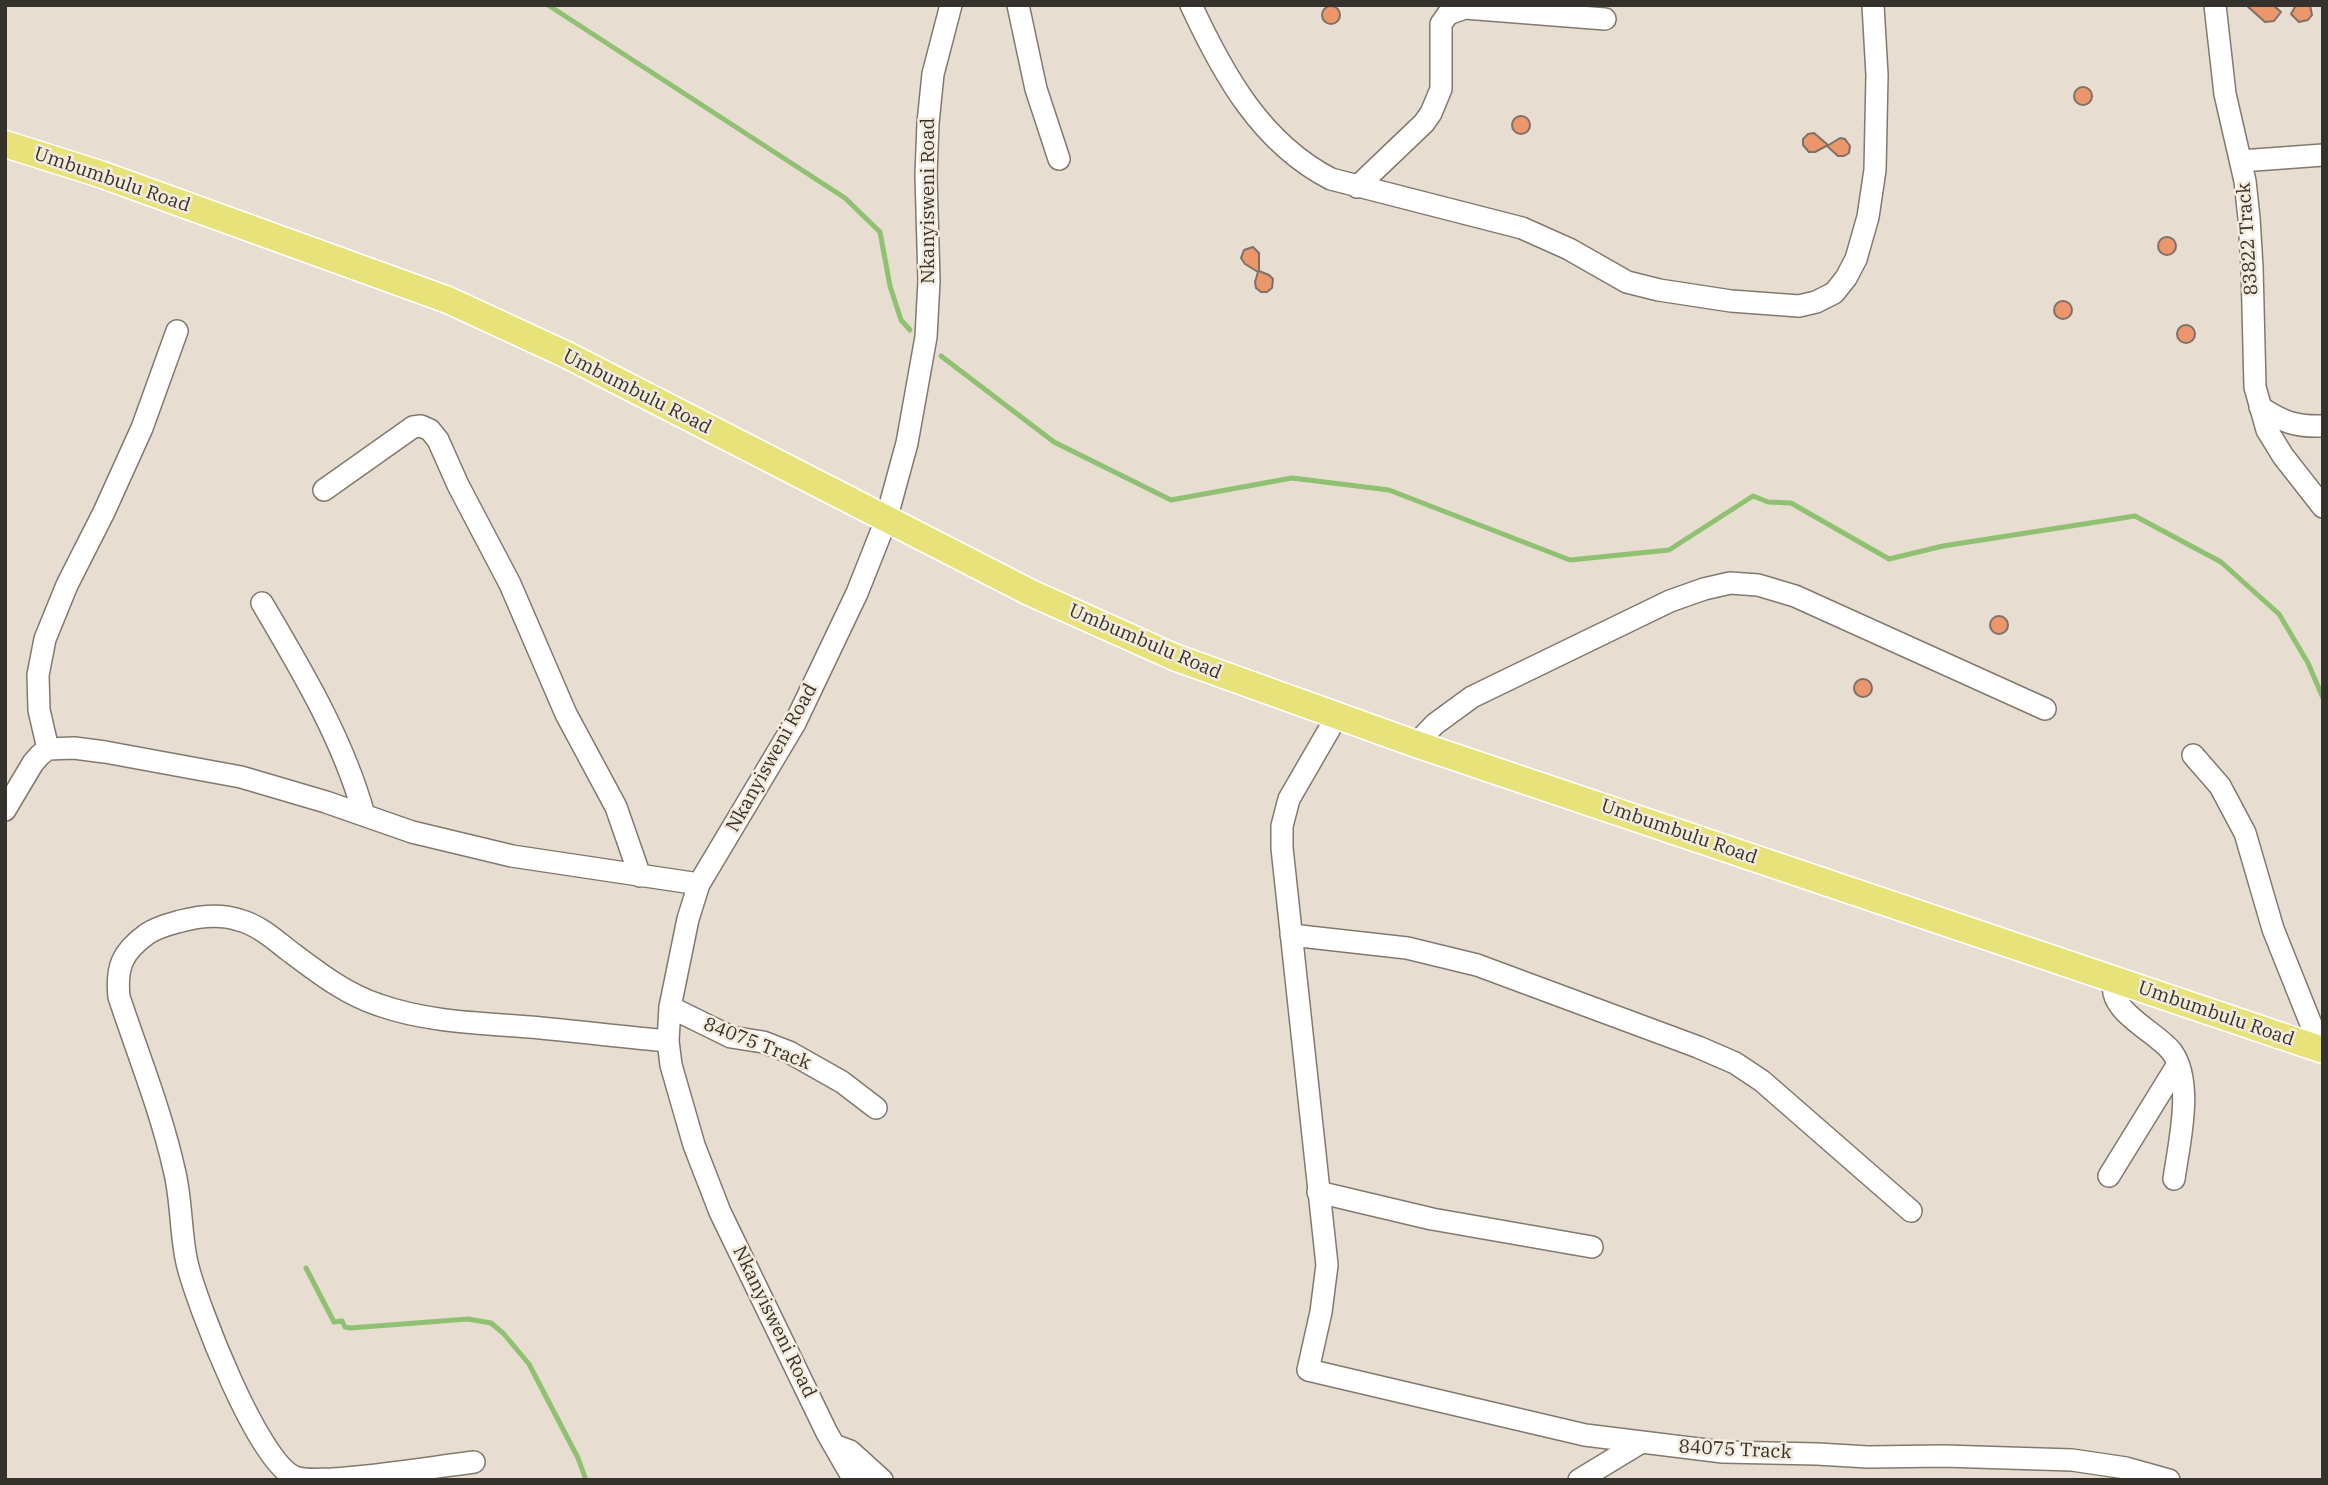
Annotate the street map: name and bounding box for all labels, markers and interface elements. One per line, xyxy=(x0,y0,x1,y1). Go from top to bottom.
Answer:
street label: Nkanyisweni Road xyxy=(918,118,940,284)
street label: Umbumbulu Road xyxy=(31,143,193,217)
street label: 83822 Track xyxy=(2233,182,2263,296)
street label: Umbumbulu Road xyxy=(559,345,715,439)
street label: Umbumbulu Road xyxy=(1065,600,1225,684)
street label: Nkanyisweni Road xyxy=(722,680,822,836)
street label: Umbumbulu Road xyxy=(1598,795,1760,869)
street label: Umbumbulu Road xyxy=(2135,977,2297,1051)
street label: 84075 Track xyxy=(700,1013,814,1075)
street label: Nkanyisweni Road xyxy=(727,1242,821,1402)
street label: 84075 Track xyxy=(1678,1436,1792,1464)

